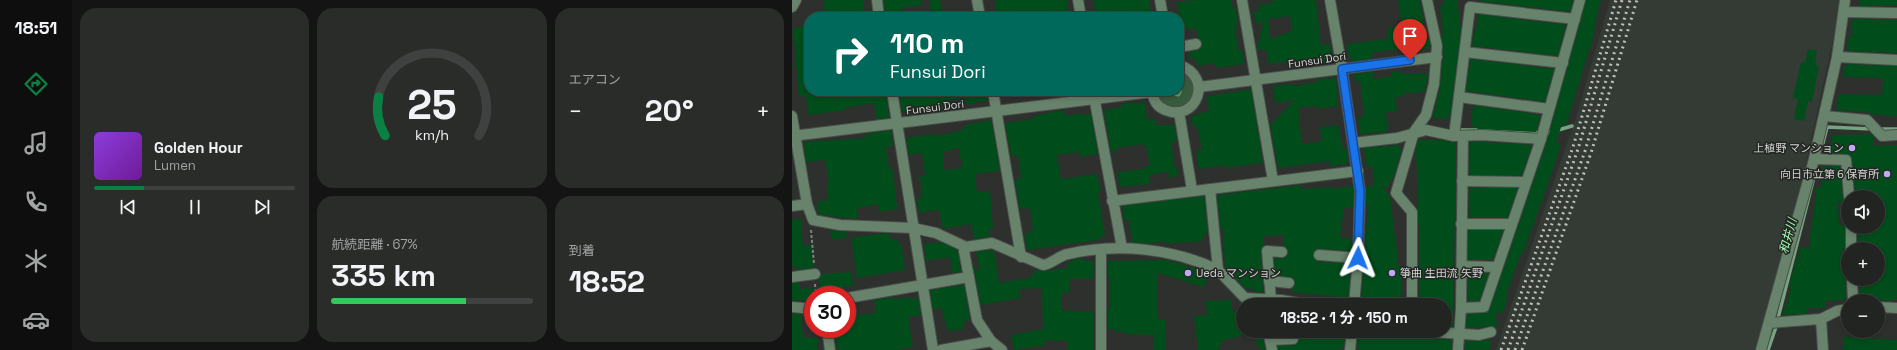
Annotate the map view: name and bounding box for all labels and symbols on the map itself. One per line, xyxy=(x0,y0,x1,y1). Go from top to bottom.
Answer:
pin xyxy=(1393,19,1427,60)
street label: Funsui Dori xyxy=(1287,49,1347,71)
street label: Funsui Dori xyxy=(905,96,965,118)
place label: 上植野 マンション xyxy=(1753,141,1844,155)
marker: 上植野 マンション xyxy=(1847,143,1857,153)
place label: 向日市立第６保育所 xyxy=(1780,167,1880,181)
marker: 向日市立第６保育所 xyxy=(1882,169,1892,179)
water label: 和井川 xyxy=(1776,215,1801,255)
position arrow xyxy=(1337,237,1379,279)
place label: Ueda マンション xyxy=(1196,266,1281,280)
place label: 箏曲 生田流 矢野 xyxy=(1400,266,1483,280)
marker: Ueda マンション xyxy=(1183,268,1193,278)
marker: 箏曲 生田流 矢野 xyxy=(1387,268,1397,278)
speed limit sign: 30 xyxy=(804,286,856,338)

